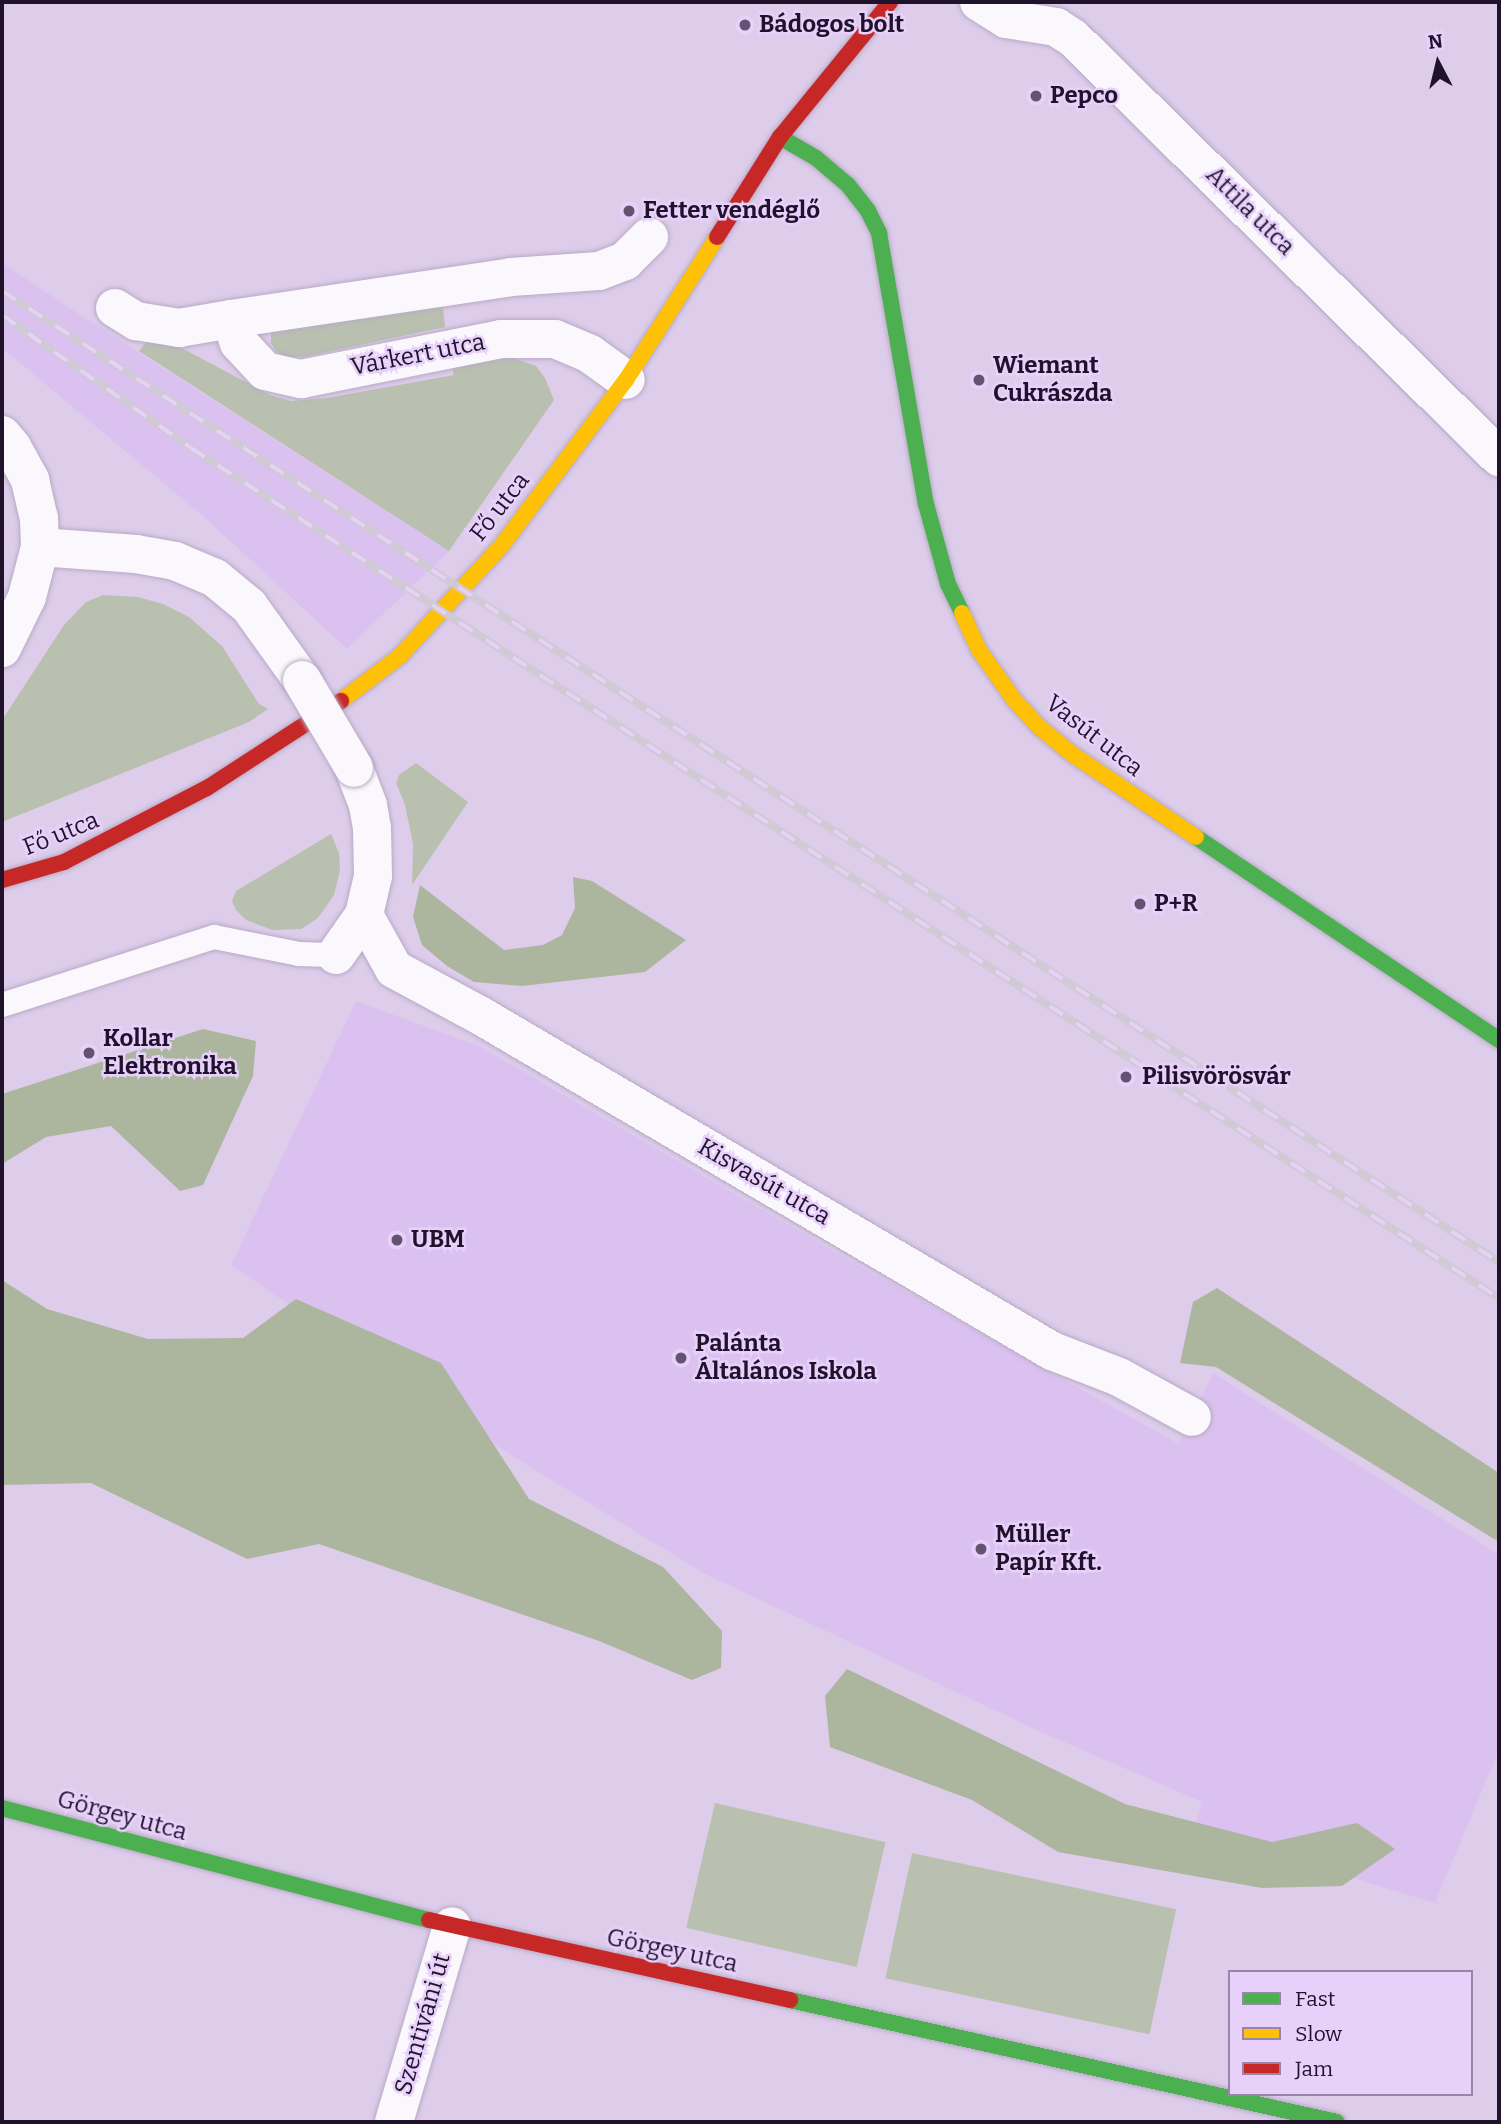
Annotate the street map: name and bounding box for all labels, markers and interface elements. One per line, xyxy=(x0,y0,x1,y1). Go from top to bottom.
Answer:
place label: Bádogos bolt xyxy=(759,11,904,39)
marker: Bádogos bolt xyxy=(737,17,753,33)
north arrow xyxy=(1403,28,1473,98)
text: N xyxy=(1427,29,1444,54)
place label: Pepco xyxy=(1050,82,1118,110)
marker: Pepco xyxy=(1028,88,1044,104)
street label: Attila utca xyxy=(1200,161,1300,261)
place label: Fetter vendéglő xyxy=(643,197,820,225)
marker: Fetter vendéglő xyxy=(621,203,637,219)
street label: Várkert utca xyxy=(348,328,488,382)
place label: Wiemant Cukrászda xyxy=(993,352,1113,408)
marker: Wiemant Cukrászda xyxy=(971,372,987,388)
street label: Fő utca xyxy=(464,467,536,547)
street label: Vasút utca xyxy=(1039,689,1149,783)
street label: Fő utca xyxy=(19,806,103,862)
place label: P+R xyxy=(1154,890,1198,918)
marker: P+R xyxy=(1132,896,1148,912)
place label: Kollar Elektronika xyxy=(103,1025,237,1081)
marker: Kollar Elektronika xyxy=(81,1045,97,1061)
place label: Pilisvörösvár xyxy=(1142,1063,1291,1091)
marker: Pilisvörösvár xyxy=(1116,1067,1136,1087)
street label: Kisvasút utca xyxy=(693,1132,835,1232)
place label: UBM xyxy=(411,1226,465,1254)
marker: UBM xyxy=(389,1232,405,1248)
place label: Palánta Általános Iskola xyxy=(695,1330,877,1386)
marker: Palánta Általános Iskola xyxy=(673,1350,689,1366)
place label: Müller Papír Kft. xyxy=(995,1521,1102,1577)
marker: Müller Papír Kft. xyxy=(973,1541,989,1557)
street label: Görgey utca xyxy=(54,1785,190,1847)
street label: Görgey utca xyxy=(604,1923,740,1979)
street label: Szentiváni út xyxy=(389,1950,457,2098)
legend xyxy=(1228,1970,1473,2096)
text: Fast xyxy=(1295,1986,1335,2012)
text: Slow xyxy=(1295,2021,1342,2047)
text: Jam xyxy=(1295,2056,1333,2082)

